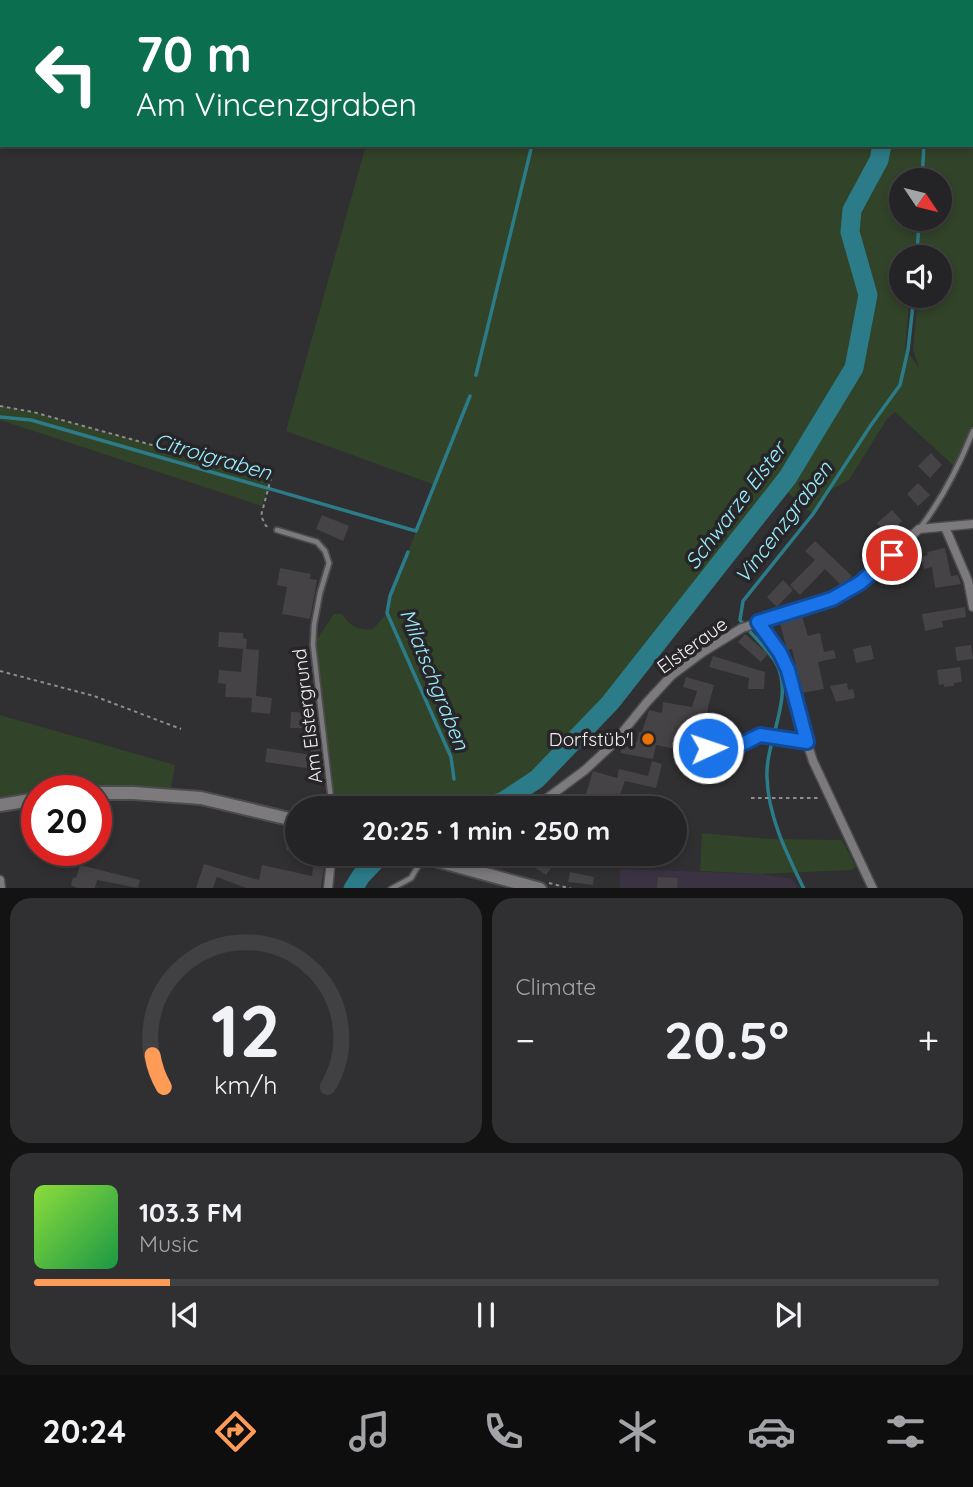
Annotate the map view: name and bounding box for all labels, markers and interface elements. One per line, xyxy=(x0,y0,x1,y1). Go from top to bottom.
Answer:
text: 70 m xyxy=(136,23,252,84)
icon: left xyxy=(21,28,112,119)
text: Am Vincenzgraben xyxy=(136,84,417,124)
north arrow xyxy=(889,168,952,231)
map controls xyxy=(889,168,952,308)
button: sound xyxy=(889,245,952,308)
water label: Citroigraben xyxy=(151,427,275,485)
water label: Schwarze Elster xyxy=(679,434,793,574)
water label: Vincenzgraben xyxy=(729,455,838,588)
pin xyxy=(862,525,922,585)
icon: arrive xyxy=(873,536,911,574)
water label: Milatschgraben xyxy=(395,605,475,754)
street label: Elsteraue xyxy=(652,611,732,679)
street label: Am Elstergrund xyxy=(287,647,327,785)
position arrow xyxy=(671,711,745,785)
place label: Dorfstüb'l xyxy=(549,727,634,751)
marker: Dorfstüb'l xyxy=(640,731,656,747)
speed limit sign: 20 xyxy=(21,775,112,866)
text: 20:25 · 1 min · 250 m xyxy=(362,814,610,847)
text: Climate xyxy=(516,972,596,1001)
text: 12 xyxy=(211,984,281,1075)
text: 20.5° xyxy=(664,1007,789,1072)
text: − xyxy=(516,1016,535,1064)
text: + xyxy=(918,1016,939,1064)
text: km/h xyxy=(214,1068,277,1099)
text: 103.3 FM xyxy=(139,1196,243,1229)
text: Music xyxy=(139,1229,199,1258)
icon: previous xyxy=(166,1296,204,1334)
icon: pause xyxy=(467,1296,505,1334)
icon: next xyxy=(769,1296,807,1334)
icon: directions xyxy=(211,1407,260,1456)
icon: music xyxy=(345,1407,394,1456)
icon: phone xyxy=(479,1407,528,1456)
icon: climate xyxy=(613,1407,662,1456)
icon: car xyxy=(747,1407,796,1456)
icon: filters xyxy=(881,1407,930,1456)
text: 20:24 xyxy=(43,1411,126,1451)

